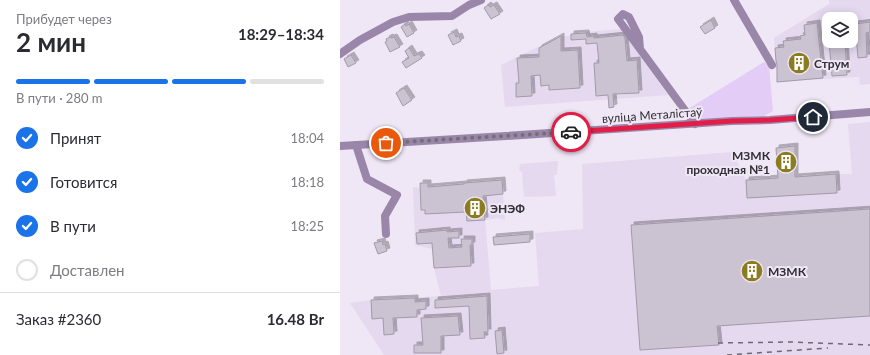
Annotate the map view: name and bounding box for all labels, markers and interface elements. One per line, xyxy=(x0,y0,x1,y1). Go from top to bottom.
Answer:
text: Прибудет через xyxy=(16,11,112,27)
map controls xyxy=(822,12,858,48)
button: layers xyxy=(822,12,858,48)
text: 18:29–18:34 xyxy=(238,25,324,43)
text: 2 мин xyxy=(16,26,86,58)
building icon: Струм xyxy=(786,50,812,76)
place label: Струм xyxy=(814,56,849,71)
text: В пути · 280 m xyxy=(16,90,102,106)
pin xyxy=(796,100,830,134)
street label: вуліца Металістаў xyxy=(601,104,703,126)
icon: home xyxy=(802,106,824,128)
courier xyxy=(551,112,591,152)
icon: car xyxy=(560,121,582,143)
pin xyxy=(369,126,403,160)
icon: check xyxy=(16,127,38,149)
text: Принят xyxy=(50,129,101,147)
text: 18:04 xyxy=(291,130,324,146)
icon: bag xyxy=(375,132,397,154)
place label: МЗМК проходная №1 xyxy=(686,148,771,177)
building icon: МЗМК проходная №1 xyxy=(773,149,799,175)
icon: check xyxy=(16,171,38,193)
text: Готовится xyxy=(50,173,117,191)
text: 18:18 xyxy=(291,174,324,190)
building icon: ЭНЭФ xyxy=(462,195,488,221)
place label: ЭНЭФ xyxy=(490,201,525,216)
icon: check xyxy=(16,215,38,237)
text: В пути xyxy=(50,217,96,235)
text: 18:25 xyxy=(291,218,324,234)
building icon: МЗМК xyxy=(739,258,765,284)
text: Доставлен xyxy=(50,261,125,279)
place label: МЗМК xyxy=(768,264,807,279)
text: Заказ #2360 xyxy=(16,310,101,328)
text: 16.48 Br xyxy=(267,310,324,328)

